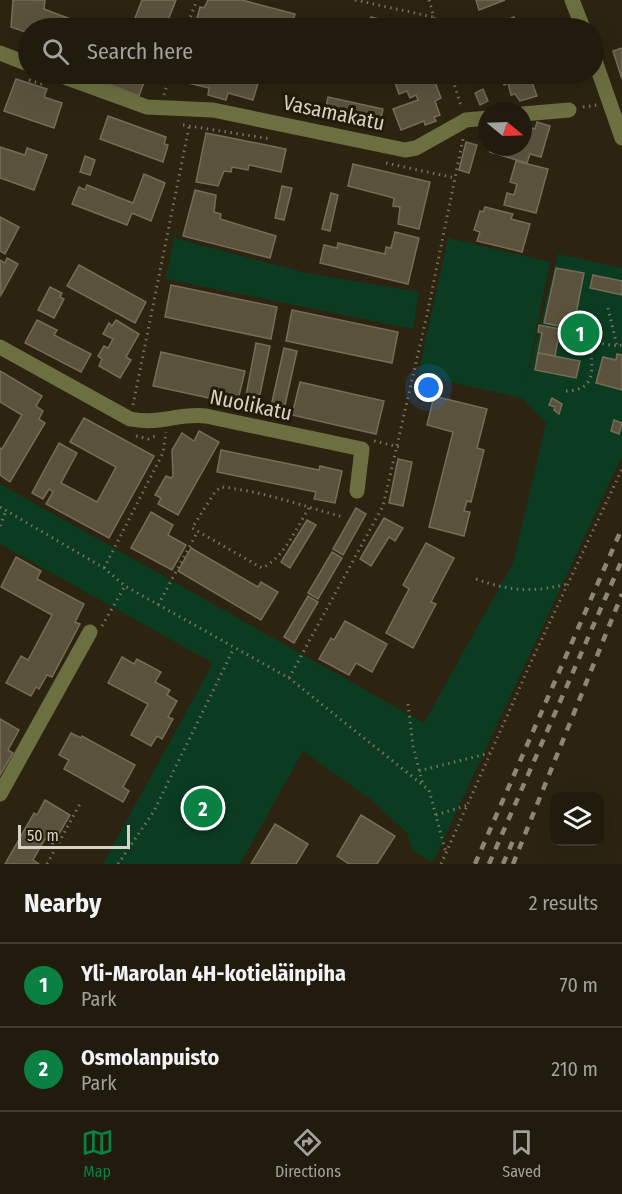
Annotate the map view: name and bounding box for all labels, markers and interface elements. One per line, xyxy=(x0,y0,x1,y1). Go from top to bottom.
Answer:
search box xyxy=(18,18,604,84)
icon: search xyxy=(39,35,72,68)
text: Search here xyxy=(87,38,193,65)
street label: Vasamakatu xyxy=(281,90,387,136)
north arrow xyxy=(478,102,532,156)
pin: 1 xyxy=(560,310,600,356)
your location xyxy=(414,373,443,402)
street label: Nuolikatu xyxy=(208,384,294,426)
pin: 2 xyxy=(184,786,222,830)
map controls xyxy=(550,792,604,846)
button: layers xyxy=(550,792,604,846)
scale bar xyxy=(18,822,130,850)
text: 50 m xyxy=(27,826,59,845)
text: Nearby xyxy=(24,888,101,919)
text: 2 results xyxy=(529,891,598,915)
text: Yli-Marolan 4H-kotieläinpiha xyxy=(81,960,346,987)
text: 1 xyxy=(39,973,48,997)
text: 70 m xyxy=(560,973,598,997)
text: Park xyxy=(81,987,117,1011)
text: Osmolanpuisto xyxy=(81,1044,219,1071)
text: 2 xyxy=(39,1057,48,1081)
text: 210 m xyxy=(551,1057,598,1081)
text: Park xyxy=(81,1071,117,1095)
tab: Map xyxy=(81,1126,114,1181)
tab: Directions xyxy=(275,1126,341,1181)
tab: Saved xyxy=(502,1126,541,1181)

